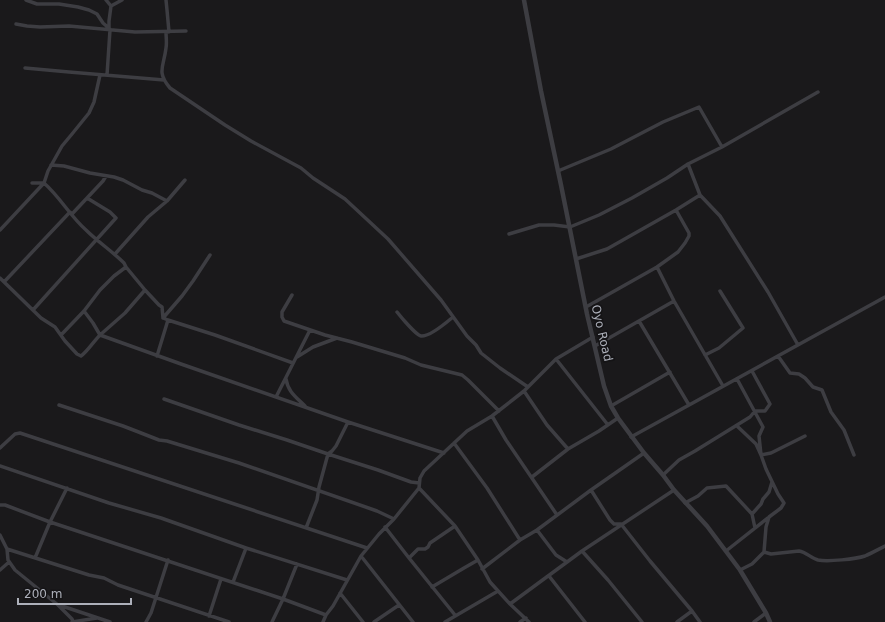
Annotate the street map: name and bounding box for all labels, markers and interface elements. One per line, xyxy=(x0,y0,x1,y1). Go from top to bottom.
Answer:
street label: Oyo Road xyxy=(589,303,615,363)
scale bar xyxy=(18,580,131,606)
text: 200 m xyxy=(24,587,62,601)

